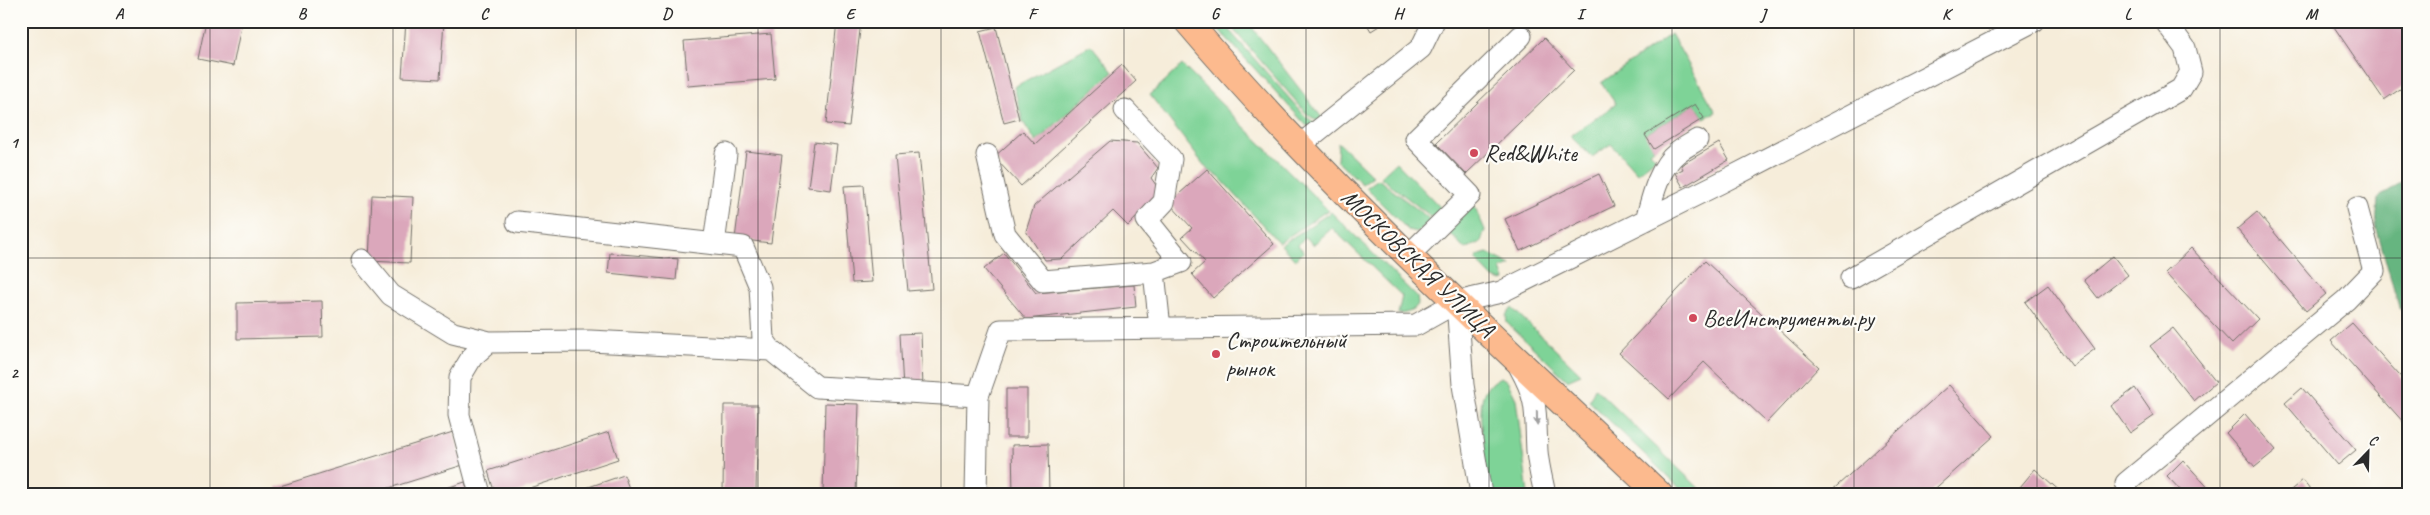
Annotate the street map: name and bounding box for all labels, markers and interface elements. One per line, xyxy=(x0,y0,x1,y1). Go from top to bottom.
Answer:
text: A xyxy=(115,4,125,24)
text: B xyxy=(298,4,308,24)
text: C xyxy=(480,4,490,24)
text: D xyxy=(662,4,673,24)
text: E xyxy=(846,4,857,24)
text: F xyxy=(1028,4,1039,24)
text: G xyxy=(1211,4,1221,24)
text: H xyxy=(1393,4,1405,24)
text: I xyxy=(1577,4,1587,24)
text: J xyxy=(1759,4,1768,24)
text: K xyxy=(1942,4,1954,24)
text: L xyxy=(2125,4,2133,24)
text: M xyxy=(2305,4,2319,24)
text: 1 xyxy=(10,133,19,153)
place label: Red&White xyxy=(1484,138,1579,168)
marker: Red&White xyxy=(1468,147,1480,159)
street label: МОСКОВСКАЯ УЛИЦА xyxy=(1335,182,1501,344)
place label: ВсеИнструменты.ру xyxy=(1703,303,1875,333)
marker: ВсеИнструменты.ру xyxy=(1687,312,1699,324)
place label: Строительный рынок xyxy=(1226,325,1349,383)
marker: Строительный рынок xyxy=(1210,348,1222,360)
text: 2 xyxy=(10,363,19,383)
one-way arrow xyxy=(1533,410,1541,426)
north arrow xyxy=(2342,428,2392,478)
text: С xyxy=(2366,431,2381,450)

